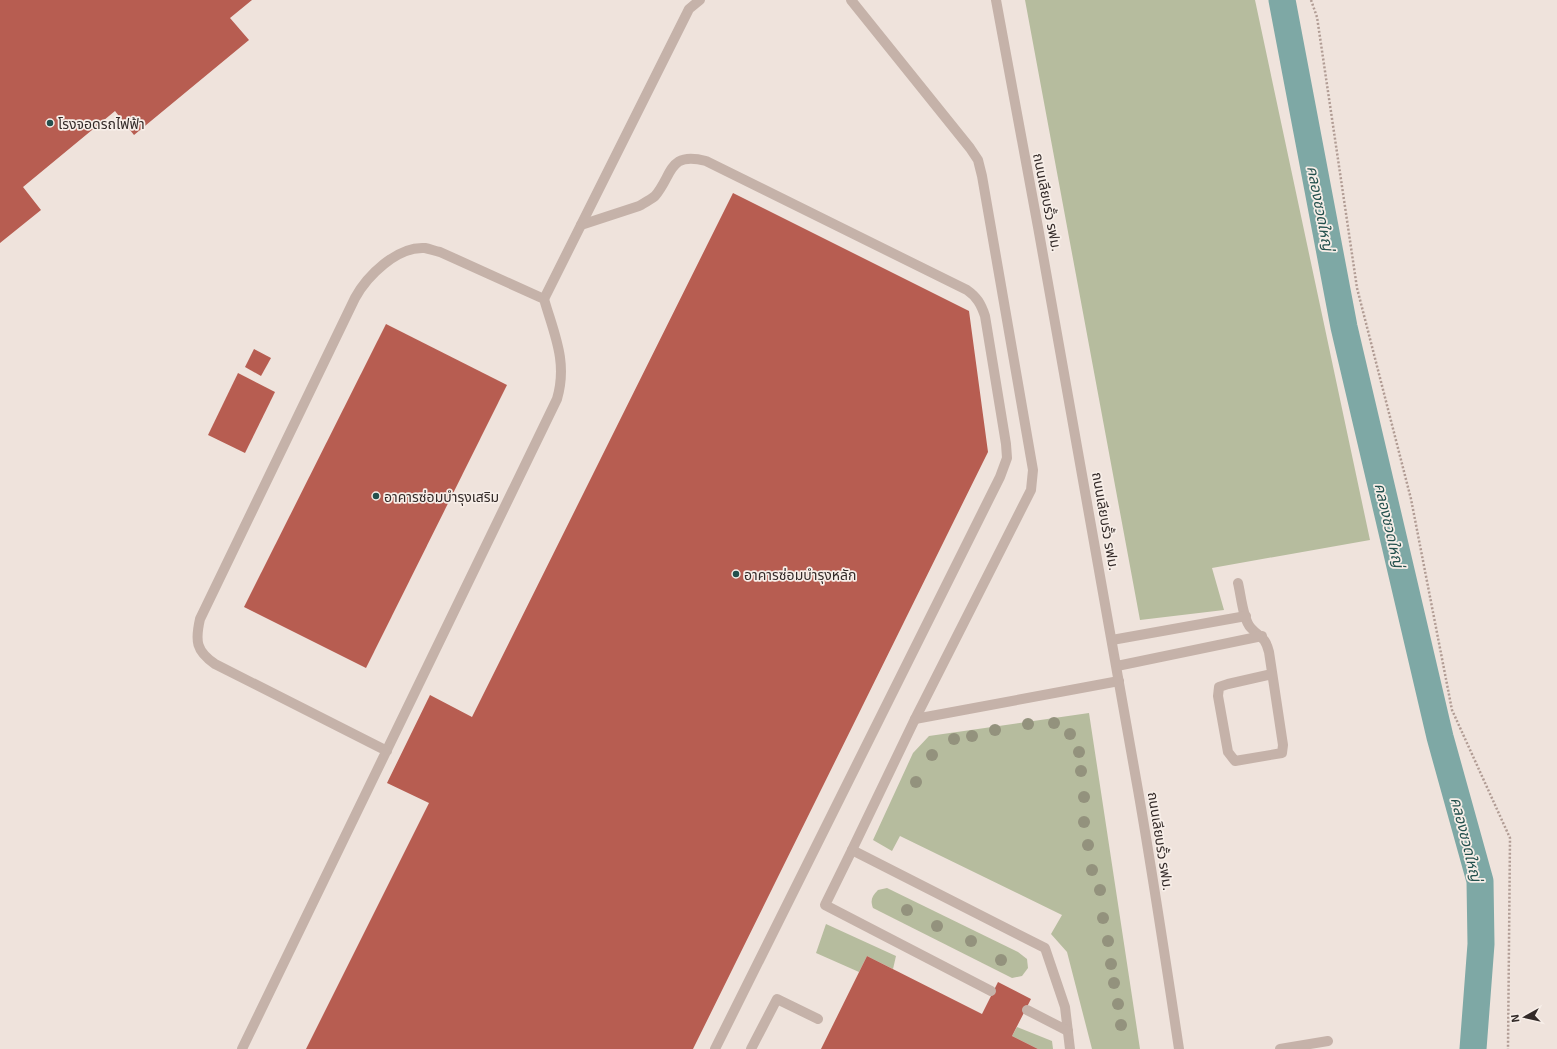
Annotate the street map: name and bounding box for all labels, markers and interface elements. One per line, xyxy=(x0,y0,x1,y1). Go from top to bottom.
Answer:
place label: โรงจอดรถไฟฟ้า xyxy=(58,115,145,132)
marker: โรงจอดรถไฟฟ้า xyxy=(45,118,55,128)
street label: ถนนเลียบรั้ว รฟม. xyxy=(1030,152,1066,252)
water label: คลองชวดใหญ่ xyxy=(1304,164,1338,254)
street label: ถนนเลียบรั้ว รฟม. xyxy=(1089,471,1123,571)
water label: คลองชวดใหญ่ xyxy=(1372,481,1409,571)
place label: อาคารซ่อมบำรุงเสริม xyxy=(384,488,499,506)
marker: อาคารซ่อมบำรุงเสริม xyxy=(371,491,381,501)
place label: อาคารซ่อมบำรุงหลัก xyxy=(744,566,856,584)
marker: อาคารซ่อมบำรุงหลัก xyxy=(731,569,741,579)
street label: ถนนเลียบรั้ว รฟม. xyxy=(1145,791,1177,891)
water label: คลองชวดใหญ่ xyxy=(1448,795,1487,885)
north arrow xyxy=(1505,997,1545,1037)
text: N xyxy=(1508,1014,1522,1023)

